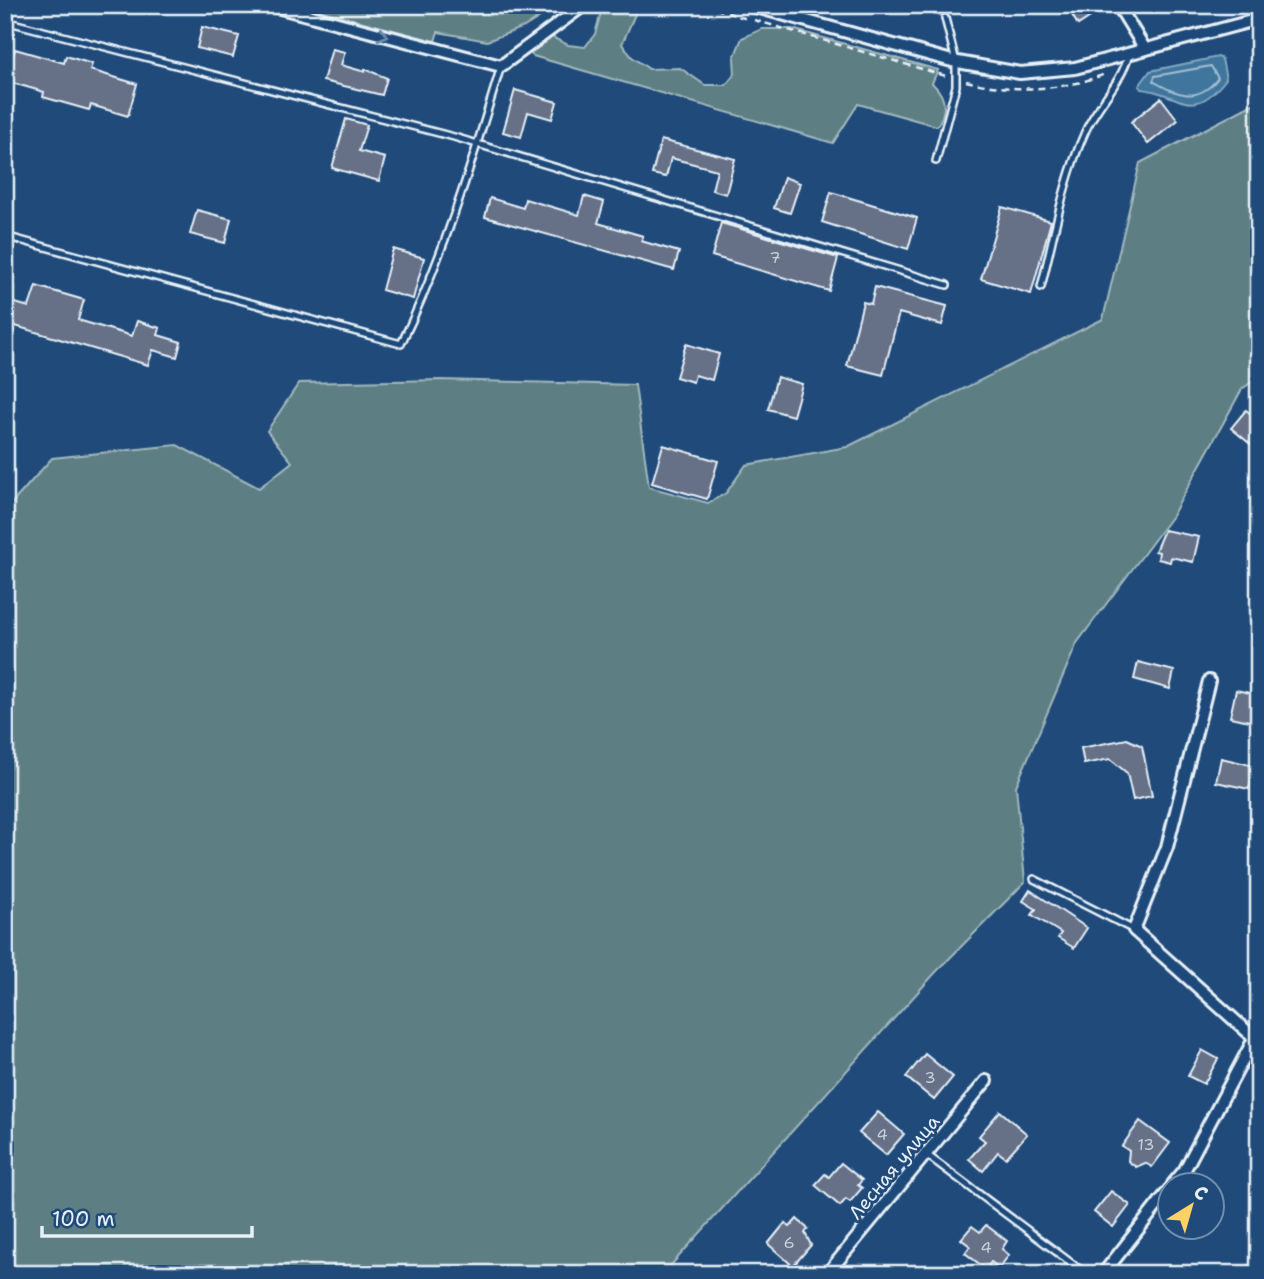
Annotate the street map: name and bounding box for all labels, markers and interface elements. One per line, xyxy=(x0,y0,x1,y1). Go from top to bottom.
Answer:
one-way arrow xyxy=(377,27,389,41)
house number: 7 xyxy=(769,247,781,268)
house number: 3 xyxy=(924,1067,936,1088)
street label: Лесная улица xyxy=(843,1109,945,1225)
house number: 4 xyxy=(876,1124,888,1145)
house number: 13 xyxy=(1137,1134,1155,1155)
north arrow xyxy=(1156,1170,1226,1240)
text: С xyxy=(1189,1179,1213,1206)
scale bar xyxy=(42,1195,252,1239)
text: 100 m xyxy=(52,1205,115,1233)
house number: 6 xyxy=(783,1232,795,1253)
house number: 4 xyxy=(980,1237,992,1258)

